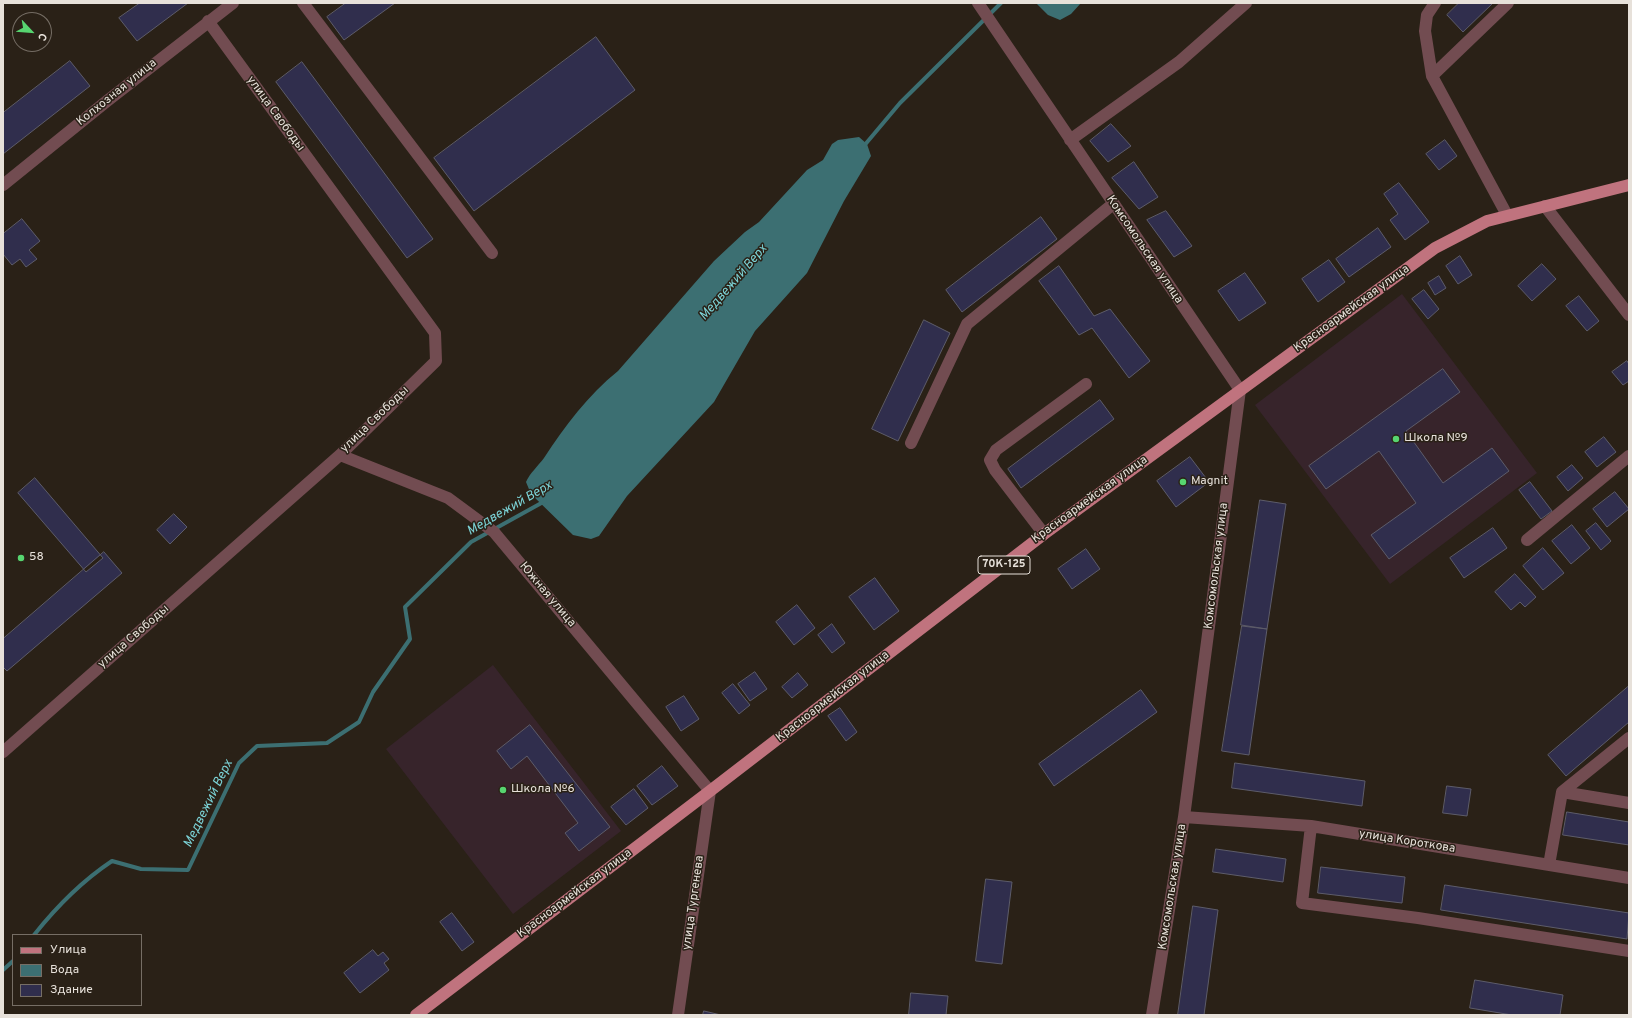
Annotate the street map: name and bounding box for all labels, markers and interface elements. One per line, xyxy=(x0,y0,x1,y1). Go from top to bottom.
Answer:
north arrow xyxy=(12,12,52,52)
text: С xyxy=(34,31,50,43)
street label: Колхозная улица xyxy=(74,56,160,130)
street label: улица Свободы xyxy=(243,74,307,154)
street label: Комсомольская улица xyxy=(1102,193,1186,307)
water label: Медвежий Верх xyxy=(697,242,771,324)
street label: Красноармейская улица xyxy=(1291,262,1413,356)
street label: улица Свободы xyxy=(338,384,412,456)
place label: Школа №9 xyxy=(1404,432,1468,446)
marker: Школа №9 xyxy=(1391,434,1401,444)
street label: Красноармейская улица xyxy=(1029,453,1151,547)
place label: Magnit xyxy=(1191,475,1228,489)
marker: Magnit xyxy=(1178,477,1188,487)
water label: Медвежий Верх xyxy=(465,478,555,540)
street label: Комсомольская улица xyxy=(1202,502,1232,630)
place label: 58 xyxy=(29,551,44,565)
marker: 58 xyxy=(16,553,26,563)
road number: 70К-125 xyxy=(978,556,1030,574)
street label: Южная улица xyxy=(516,560,578,630)
street label: улица Свободы xyxy=(95,602,173,672)
street label: Красноармейская улица xyxy=(774,648,892,746)
water label: Медвежий Верх xyxy=(181,758,237,850)
place label: Школа №6 xyxy=(511,783,575,797)
marker: Школа №6 xyxy=(498,785,508,795)
street label: Комсомольская улица xyxy=(1156,823,1190,951)
street label: улица Короткова xyxy=(1358,827,1456,857)
street label: Красноармейская улица xyxy=(515,846,635,942)
street label: улица Тургенева xyxy=(680,855,708,951)
legend xyxy=(12,934,142,1006)
text: Улица xyxy=(50,942,86,958)
text: Вода xyxy=(50,962,79,978)
text: Здание xyxy=(50,982,93,998)

